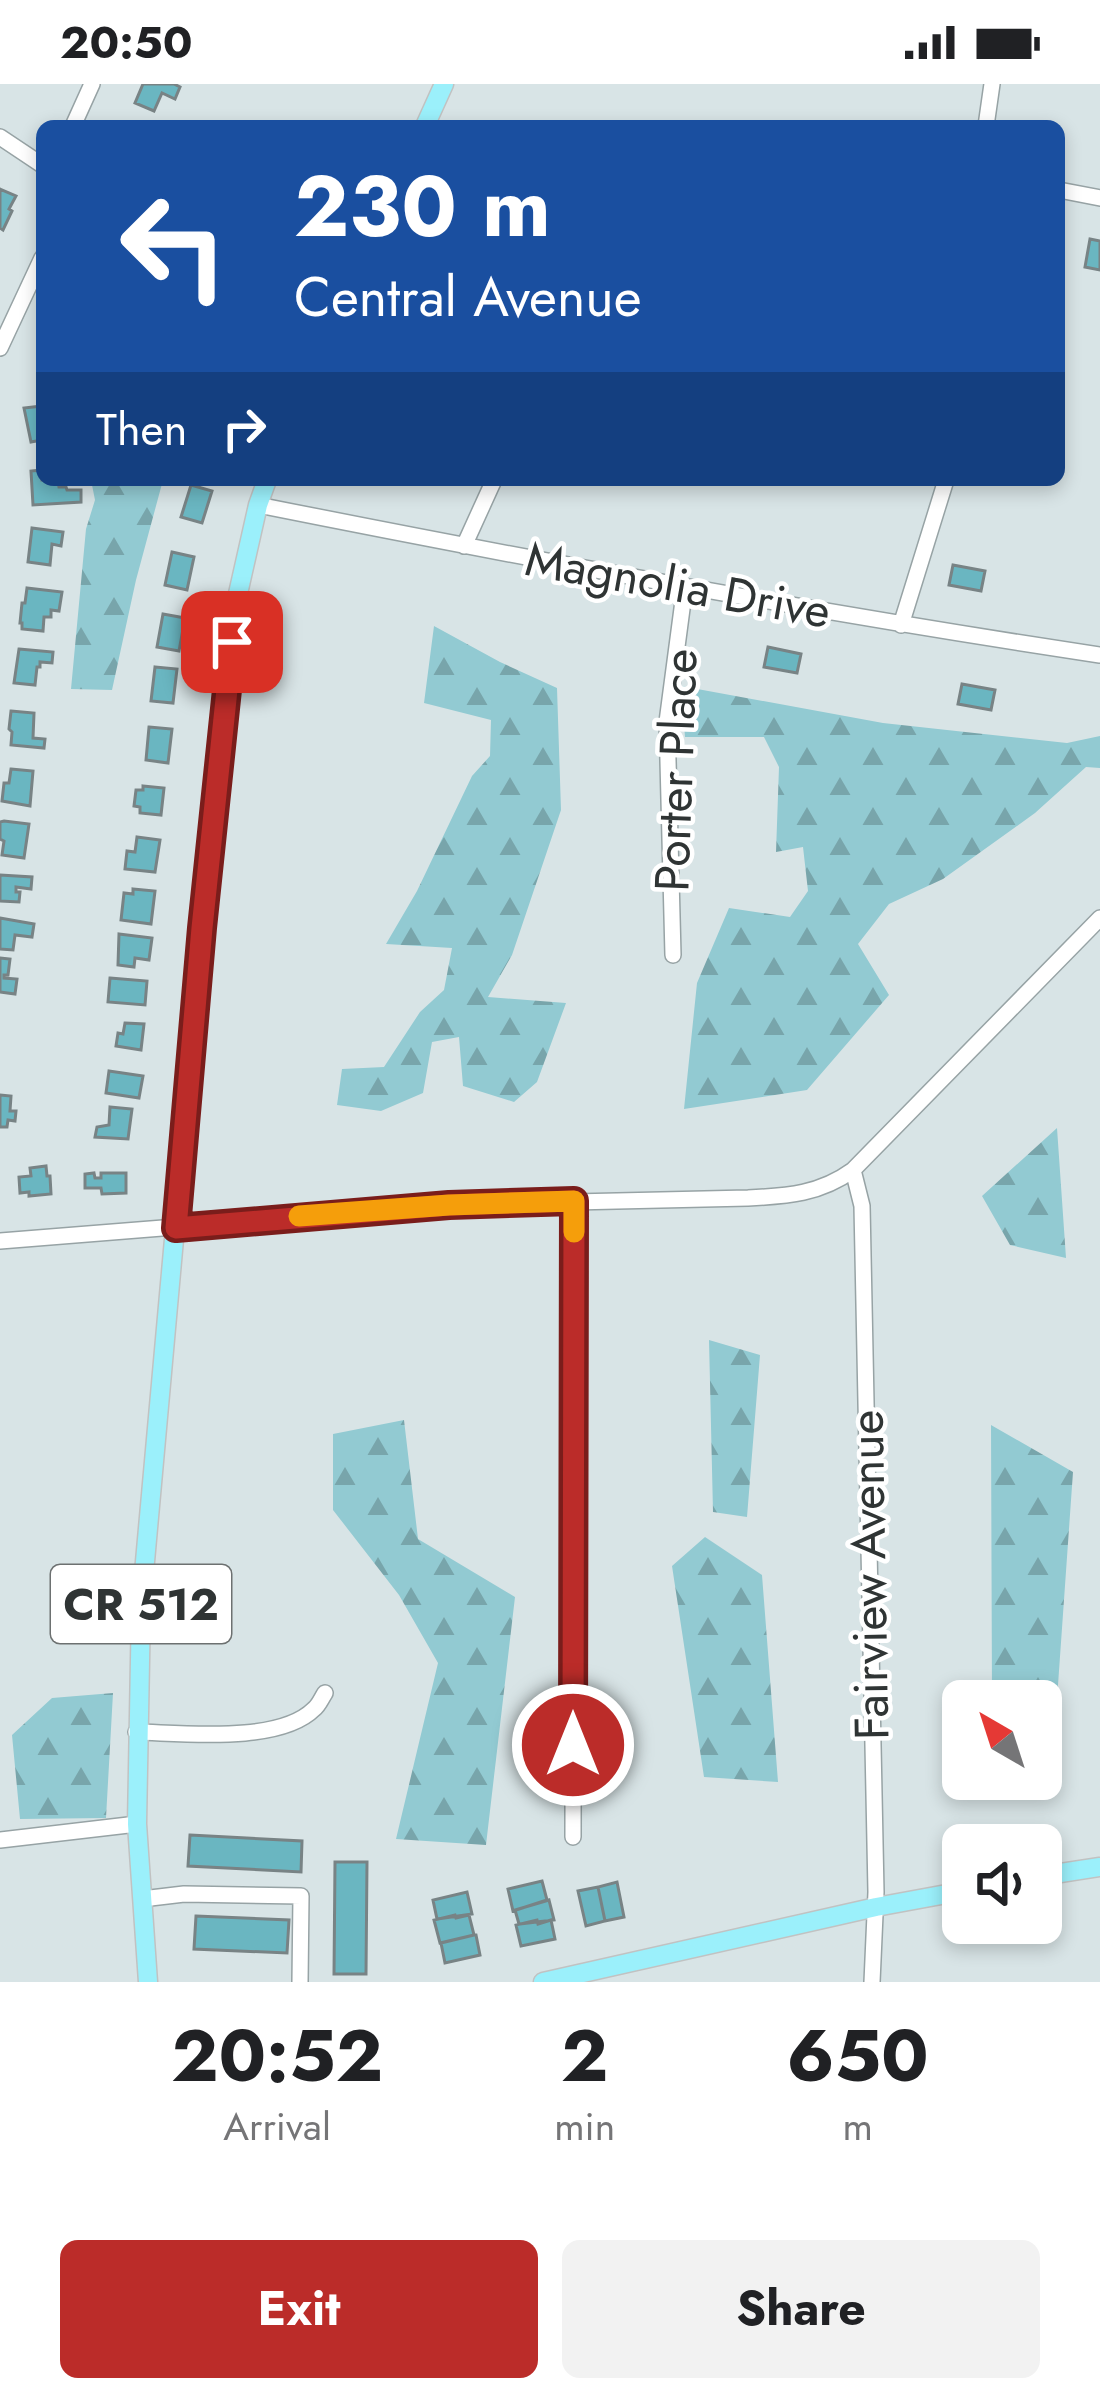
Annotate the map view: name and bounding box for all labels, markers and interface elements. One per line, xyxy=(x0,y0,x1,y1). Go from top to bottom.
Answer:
text: 20:50 xyxy=(60,10,193,75)
text: 230 m xyxy=(294,146,551,268)
icon: left xyxy=(96,168,252,324)
text: Central Avenue xyxy=(294,258,641,336)
icon: right xyxy=(211,396,277,462)
text: Then xyxy=(96,397,187,462)
street label: Magnolia Drive xyxy=(520,524,836,646)
pin xyxy=(181,591,283,693)
icon: arrive xyxy=(199,609,265,675)
street label: Porter Place xyxy=(637,647,715,893)
street label: Fairview Avenue xyxy=(832,1409,906,1741)
road number: CR 512 xyxy=(51,1565,231,1643)
north arrow xyxy=(942,1680,1062,1800)
map controls xyxy=(942,1680,1062,1944)
position arrow xyxy=(510,1682,636,1808)
button: sound xyxy=(942,1824,1062,1944)
text: 20:52 xyxy=(171,2004,383,2108)
text: 2 xyxy=(561,2004,608,2108)
text: 650 xyxy=(786,2004,929,2108)
text: Arrival xyxy=(223,2098,331,2155)
text: min xyxy=(554,2098,615,2155)
text: m xyxy=(842,2098,873,2155)
button: Exit xyxy=(60,2240,538,2378)
button: Share xyxy=(562,2240,1040,2378)

